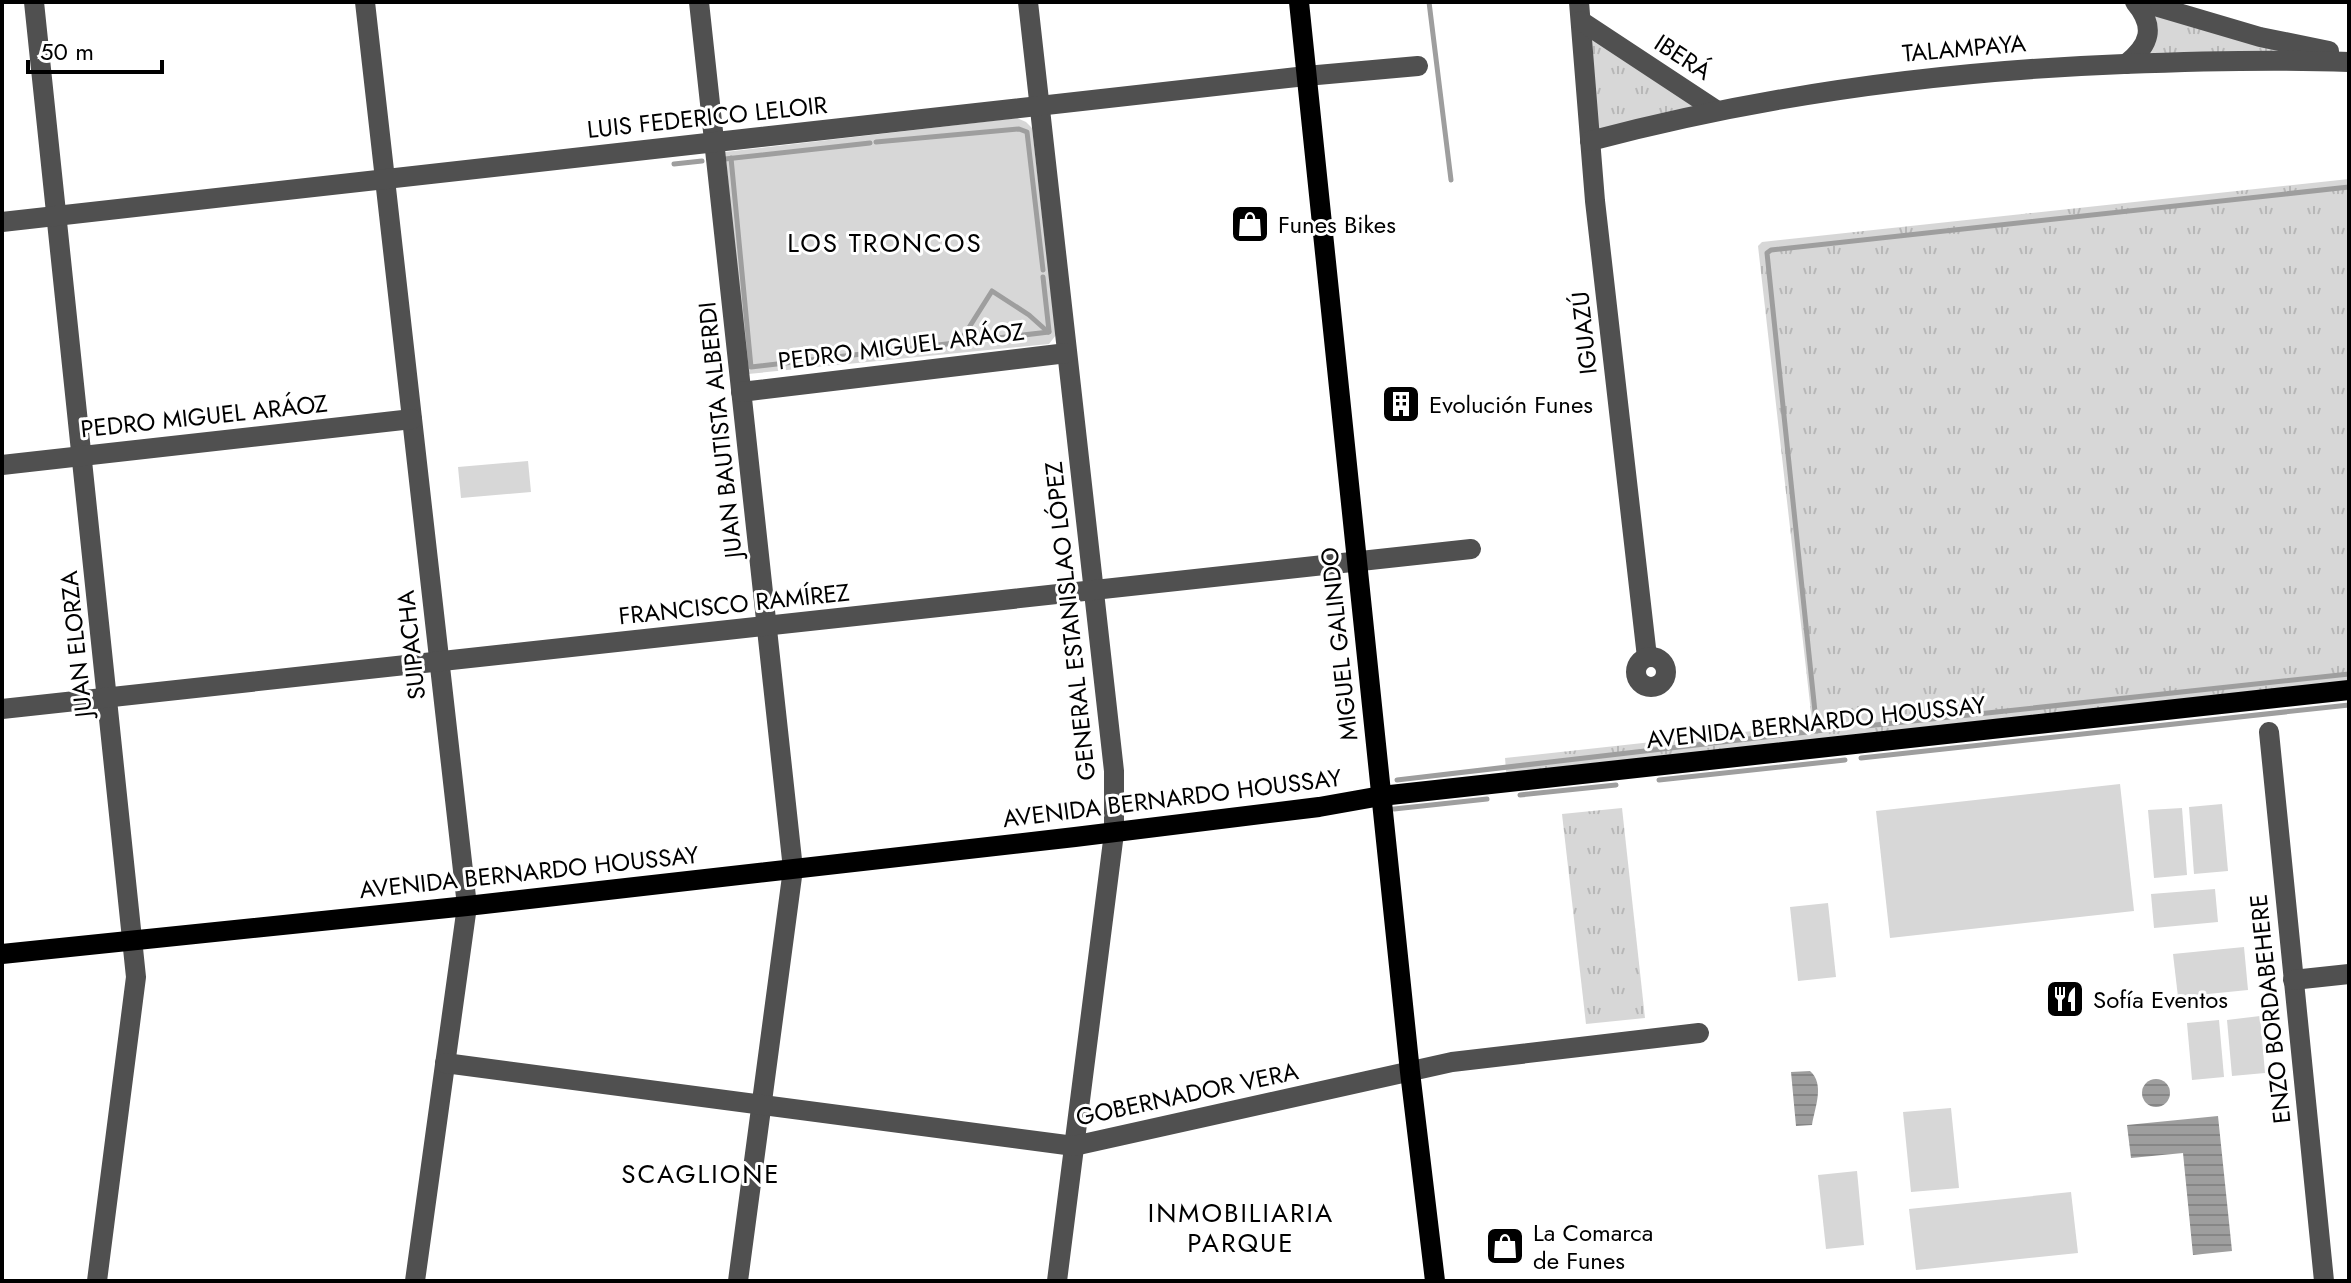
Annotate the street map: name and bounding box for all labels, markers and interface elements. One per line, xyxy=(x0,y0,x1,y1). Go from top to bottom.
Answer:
scale bar xyxy=(28,24,162,74)
street label: TALAMPAYA xyxy=(1901,25,2027,71)
street label: IBERÁ xyxy=(1648,26,1719,89)
text: 50 m xyxy=(40,34,94,69)
street label: LUIS FEDERICO LELOIR xyxy=(585,87,829,147)
shop icon: Funes Bikes xyxy=(1229,203,1271,245)
place label: Funes Bikes xyxy=(1278,207,1396,242)
district label: LOS TRONCOS xyxy=(787,224,983,262)
street label: IGUAZÚ xyxy=(1562,290,1606,376)
street label: JUAN BAUTISTA ALBERDI xyxy=(689,300,751,563)
street label: PEDRO MIGUEL ARÁOZ xyxy=(776,314,1026,378)
building icon: Evolución Funes xyxy=(1380,383,1422,425)
street label: PEDRO MIGUEL ARÁOZ xyxy=(79,386,329,446)
place label: Evolución Funes xyxy=(1429,387,1593,422)
street label: GENERAL ESTANISLAO LÓPEZ xyxy=(1036,460,1104,782)
street label: MIGUEL GALINDO xyxy=(1311,545,1367,743)
street label: JUAN ELORZA xyxy=(51,569,101,722)
street label: FRANCISCO RAMÍREZ xyxy=(617,574,851,634)
street label: SUIPACHA xyxy=(388,588,434,702)
street label: AVENIDA BERNARDO HOUSSAY xyxy=(1645,687,1988,757)
street label: AVENIDA BERNARDO HOUSSAY xyxy=(1001,760,1344,836)
street label: AVENIDA BERNARDO HOUSSAY xyxy=(358,837,701,907)
street label: ENZO BORDABEHERE xyxy=(2241,892,2299,1126)
restaurant icon: Sofía Eventos xyxy=(2044,978,2086,1020)
place label: Sofía Eventos xyxy=(2093,982,2228,1017)
street label: GOBERNADOR VERA xyxy=(1073,1053,1301,1135)
district label: SCAGLIONE xyxy=(621,1155,781,1193)
district label: INMOBILIARIA PARQUE xyxy=(1148,1194,1334,1262)
place label: La Comarca de Funes xyxy=(1533,1215,1653,1278)
shop icon: La Comarca de Funes xyxy=(1484,1225,1526,1267)

